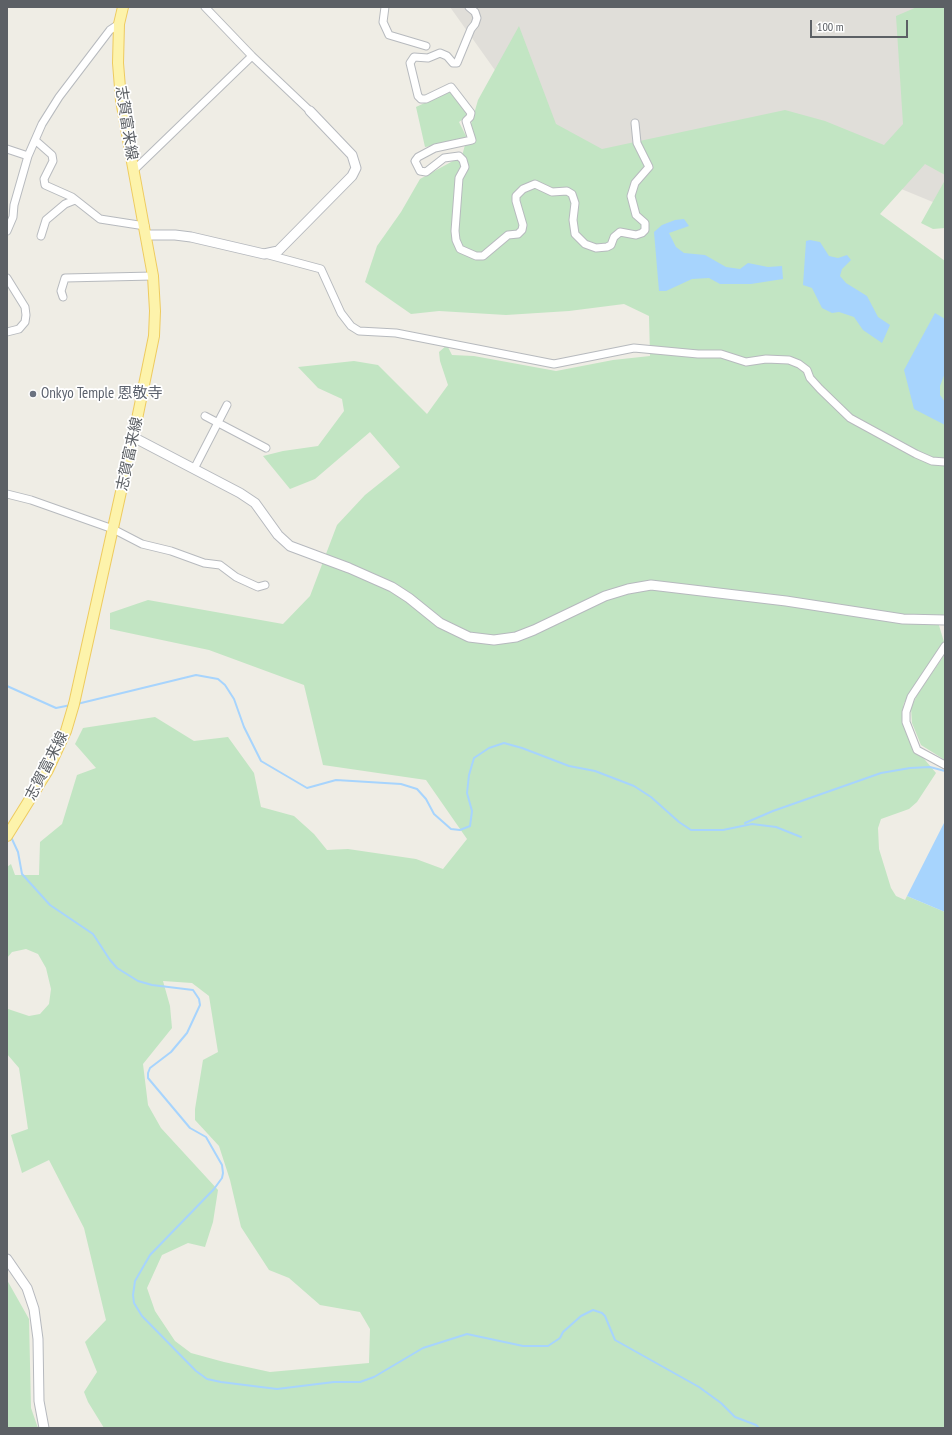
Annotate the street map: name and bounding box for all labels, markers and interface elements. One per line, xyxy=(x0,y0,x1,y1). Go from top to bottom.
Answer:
scale bar xyxy=(812,12,910,38)
text: 100 m xyxy=(817,19,844,34)
street label: 志賀富来線 xyxy=(111,85,141,161)
place label: Onkyo Temple 恩敬寺 xyxy=(41,385,162,403)
marker: Onkyo Temple 恩敬寺 xyxy=(28,389,38,399)
street label: 志賀富来線 xyxy=(113,415,147,493)
street label: 志賀富来線 xyxy=(22,729,72,803)

